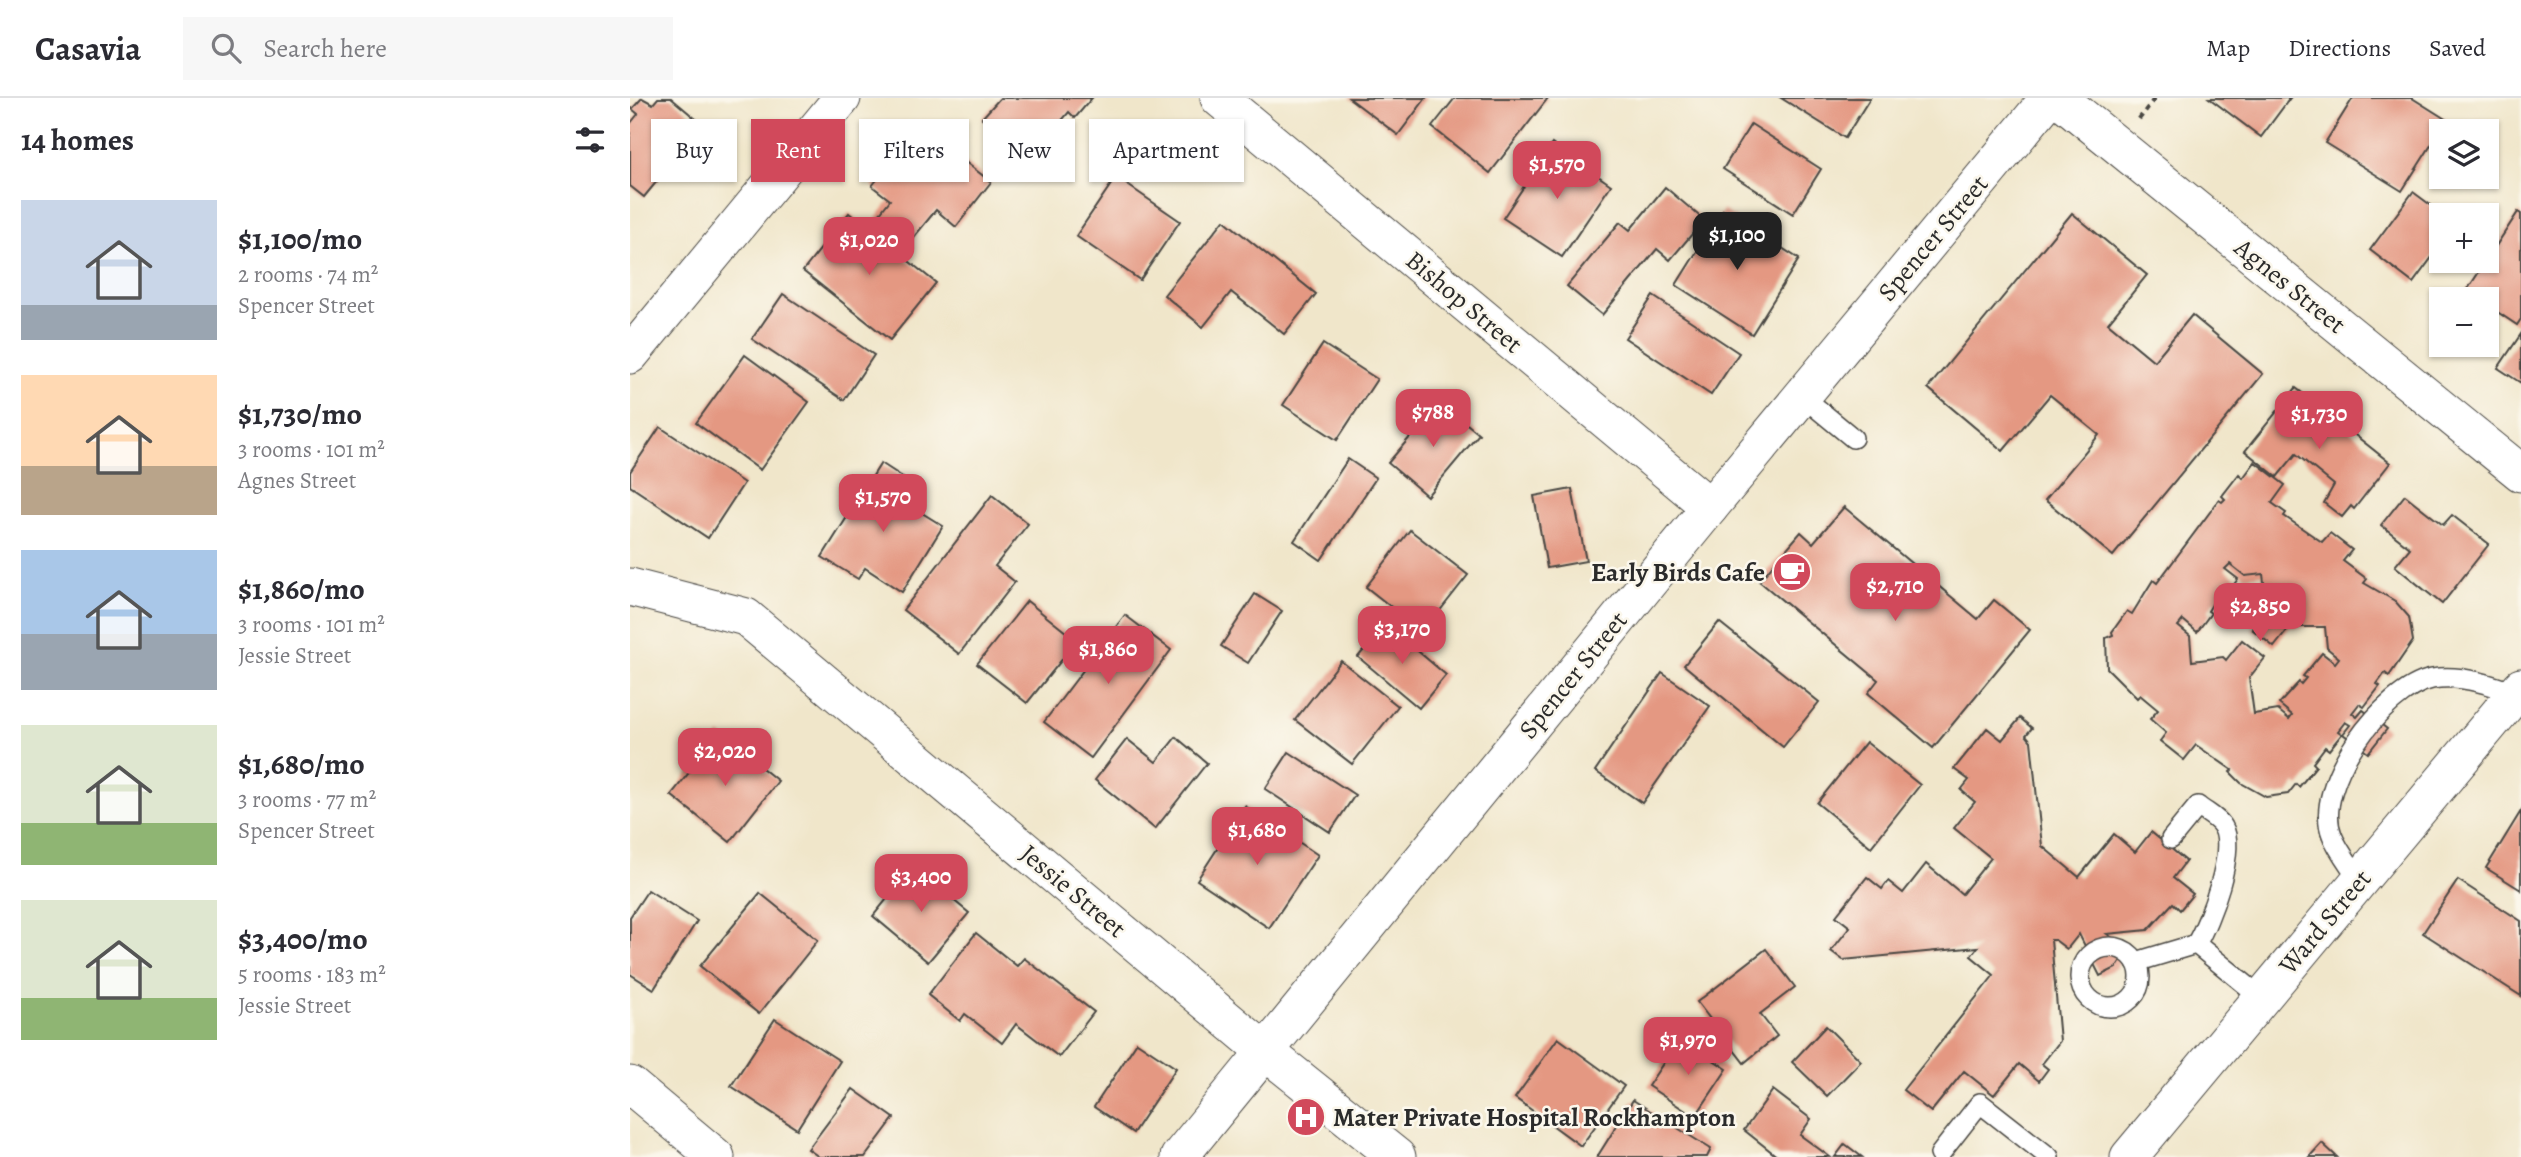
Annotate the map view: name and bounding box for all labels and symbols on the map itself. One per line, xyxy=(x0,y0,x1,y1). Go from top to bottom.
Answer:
pin: $1,570 xyxy=(1500,141,1614,201)
street label: Spencer Street xyxy=(1870,167,1996,309)
pin: $1,100 xyxy=(1680,212,1794,272)
pin: $1,020 xyxy=(812,218,926,277)
street label: Agnes Street xyxy=(2226,230,2353,342)
street label: Bishop Street xyxy=(1398,243,1530,362)
pin: $788 xyxy=(1392,390,1474,449)
pin: $1,730 xyxy=(2262,392,2376,451)
pin: $1,570 xyxy=(826,474,940,534)
cafe icon: Early Birds Cafe xyxy=(1771,551,1813,593)
place label: Early Birds Cafe xyxy=(1591,555,1765,590)
pin: $2,710 xyxy=(1838,564,1952,623)
pin: $2,850 xyxy=(2203,584,2317,643)
street label: Spencer Street xyxy=(1511,604,1636,746)
pin: $3,170 xyxy=(1345,606,1459,666)
pin: $1,860 xyxy=(1051,626,1165,686)
pin: $2,020 xyxy=(668,728,782,788)
pin: $1,680 xyxy=(1200,808,1314,867)
street label: Jessie Street xyxy=(1013,836,1134,946)
pin: $3,400 xyxy=(864,854,978,914)
street label: Ward Street xyxy=(2270,862,2379,983)
pin: $1,970 xyxy=(1631,1018,1745,1077)
hospital icon: Mater Private Hospital Rockhampton xyxy=(1285,1096,1327,1138)
place label: Mater Private Hospital Rockhampton xyxy=(1333,1100,1736,1135)

